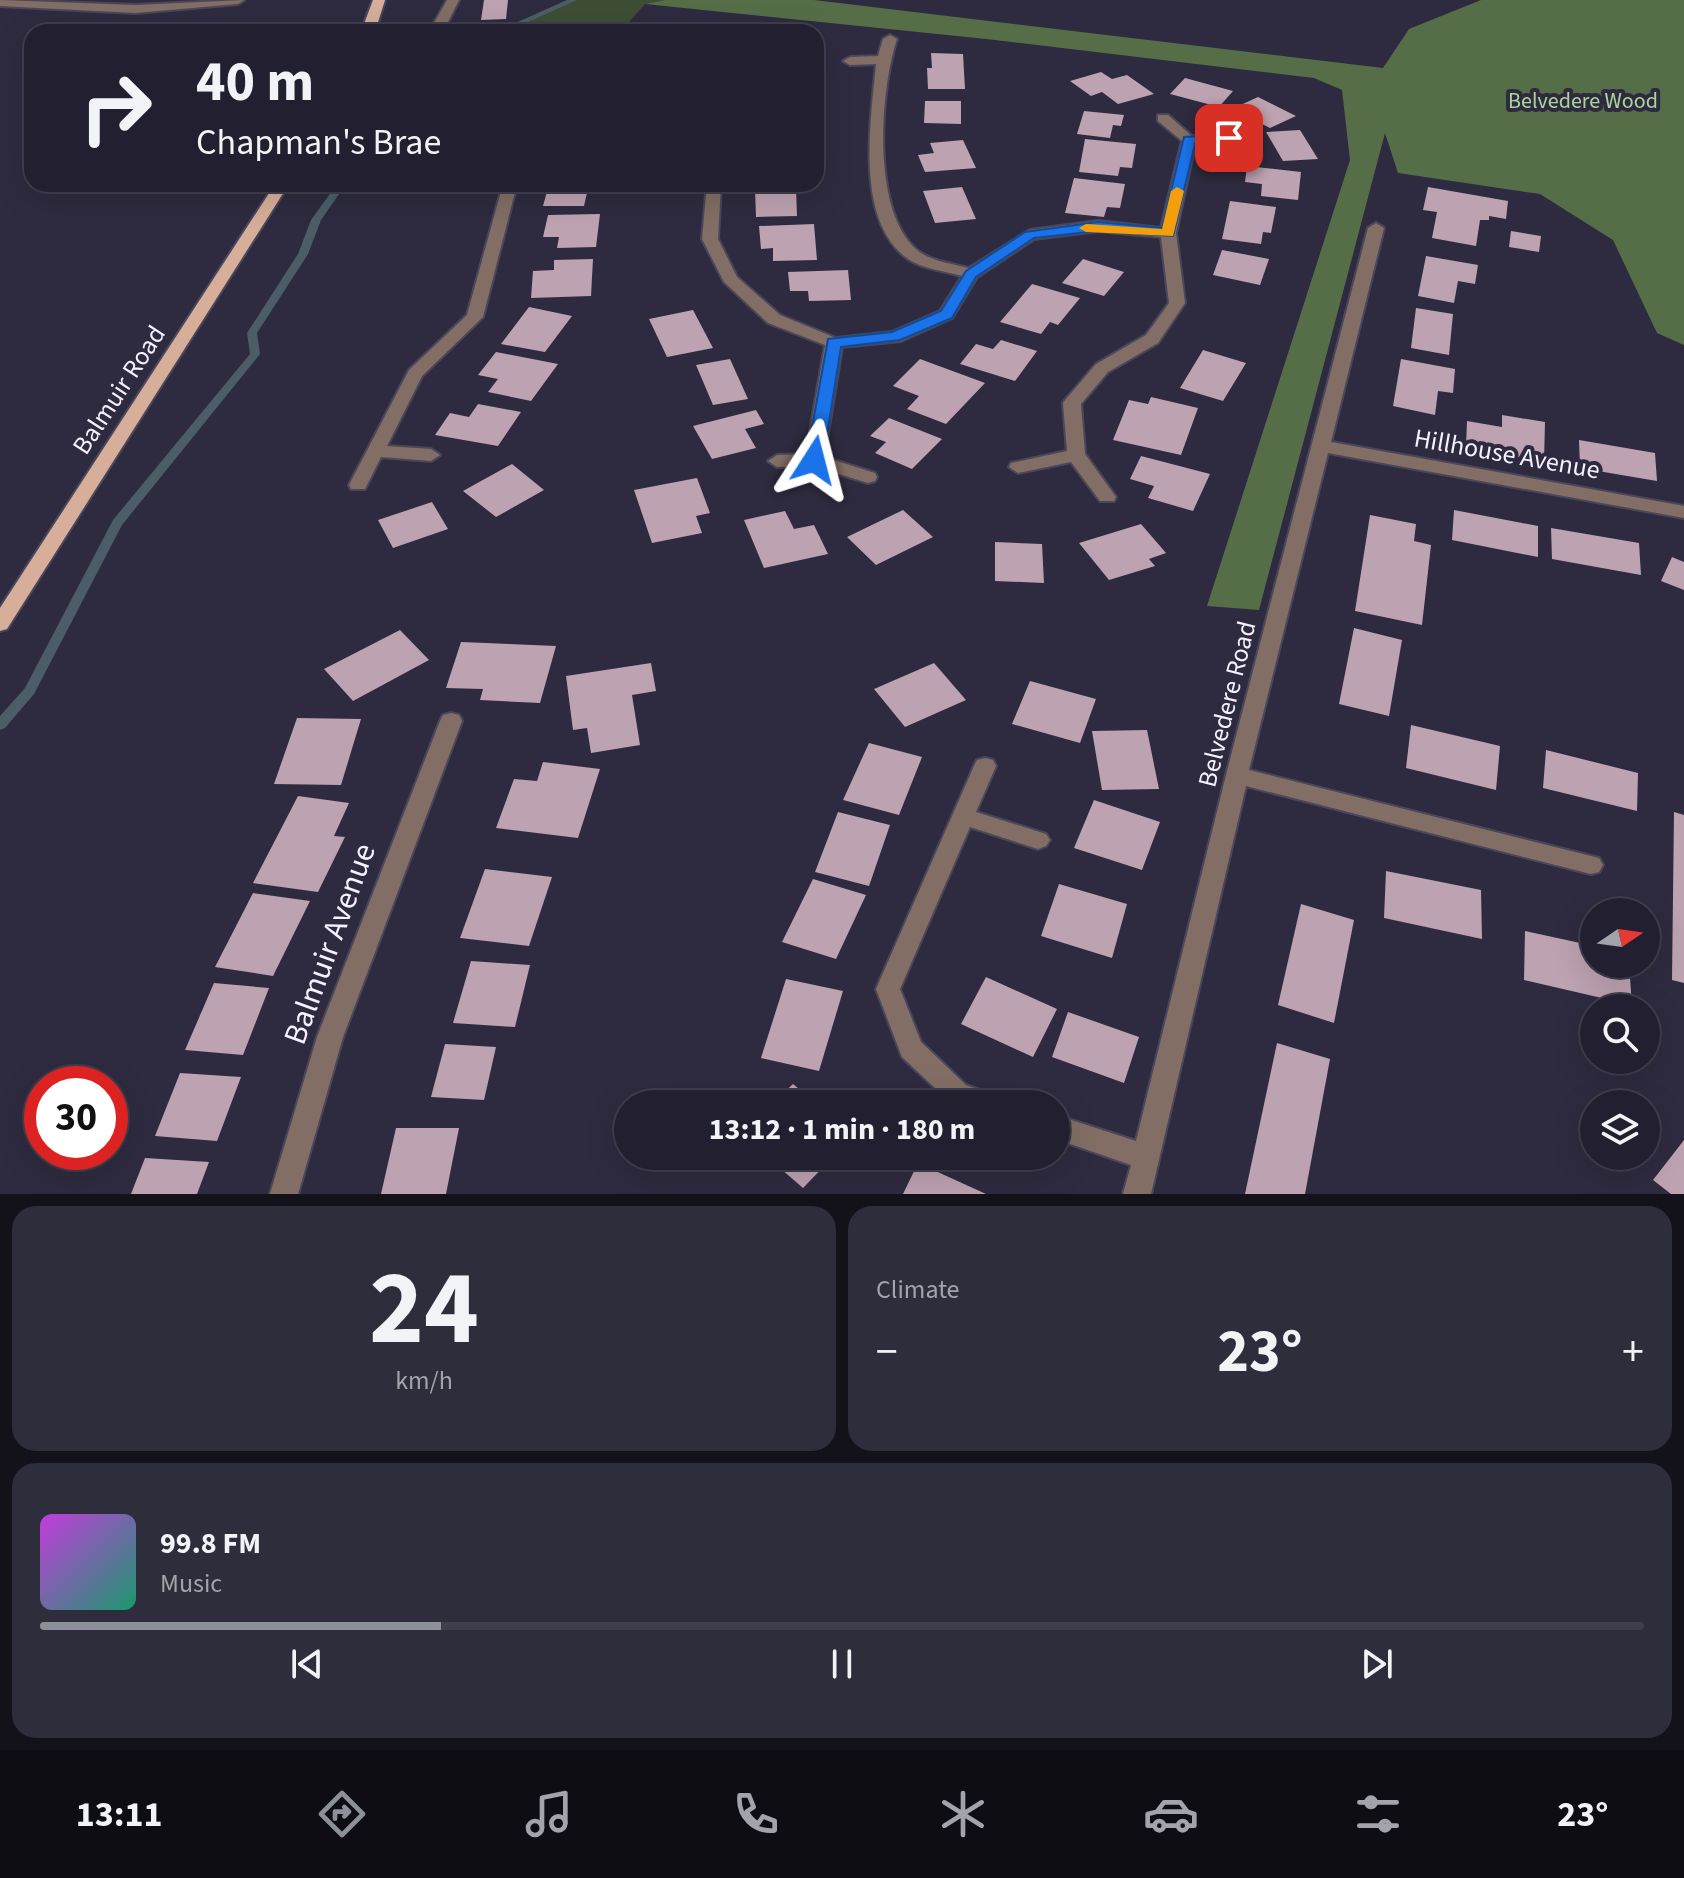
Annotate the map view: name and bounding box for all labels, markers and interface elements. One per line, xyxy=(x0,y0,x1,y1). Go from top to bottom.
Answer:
text: 40 m xyxy=(196,43,314,122)
icon: right xyxy=(64,56,168,160)
park label: Belvedere Wood xyxy=(1508,85,1658,117)
pin xyxy=(1195,104,1263,172)
icon: arrive xyxy=(1207,116,1251,160)
text: Chapman's Brae xyxy=(196,117,441,168)
street label: Balmuir Road xyxy=(63,318,175,462)
position arrow xyxy=(772,418,856,502)
street label: Hillhouse Avenue xyxy=(1411,419,1603,489)
street label: Belvedere Road xyxy=(1189,617,1265,791)
street label: Balmuir Avenue xyxy=(272,837,388,1051)
north arrow xyxy=(1580,898,1660,978)
map controls xyxy=(1580,898,1660,1170)
button: search xyxy=(1580,994,1660,1074)
speed limit sign: 30 xyxy=(24,1066,128,1170)
button: layers xyxy=(1580,1090,1660,1170)
text: 13:12 · 1 min · 180 m xyxy=(709,1108,975,1151)
text: 24 xyxy=(369,1236,479,1384)
text: Climate xyxy=(876,1271,960,1308)
text: 23° xyxy=(1217,1310,1303,1395)
text: − xyxy=(876,1321,898,1384)
text: + xyxy=(1622,1321,1644,1384)
text: km/h xyxy=(395,1362,453,1399)
text: 99.8 FM xyxy=(160,1522,261,1565)
text: Music xyxy=(160,1565,222,1602)
icon: previous xyxy=(285,1642,329,1686)
icon: pause xyxy=(820,1642,864,1686)
icon: next xyxy=(1355,1642,1399,1686)
icon: directions xyxy=(314,1786,370,1842)
icon: music xyxy=(521,1786,577,1842)
icon: phone xyxy=(728,1786,784,1842)
icon: climate xyxy=(935,1786,991,1842)
icon: car xyxy=(1143,1786,1199,1842)
icon: filters xyxy=(1350,1786,1406,1842)
text: 13:11 xyxy=(76,1789,162,1840)
text: 23° xyxy=(1557,1789,1608,1840)

